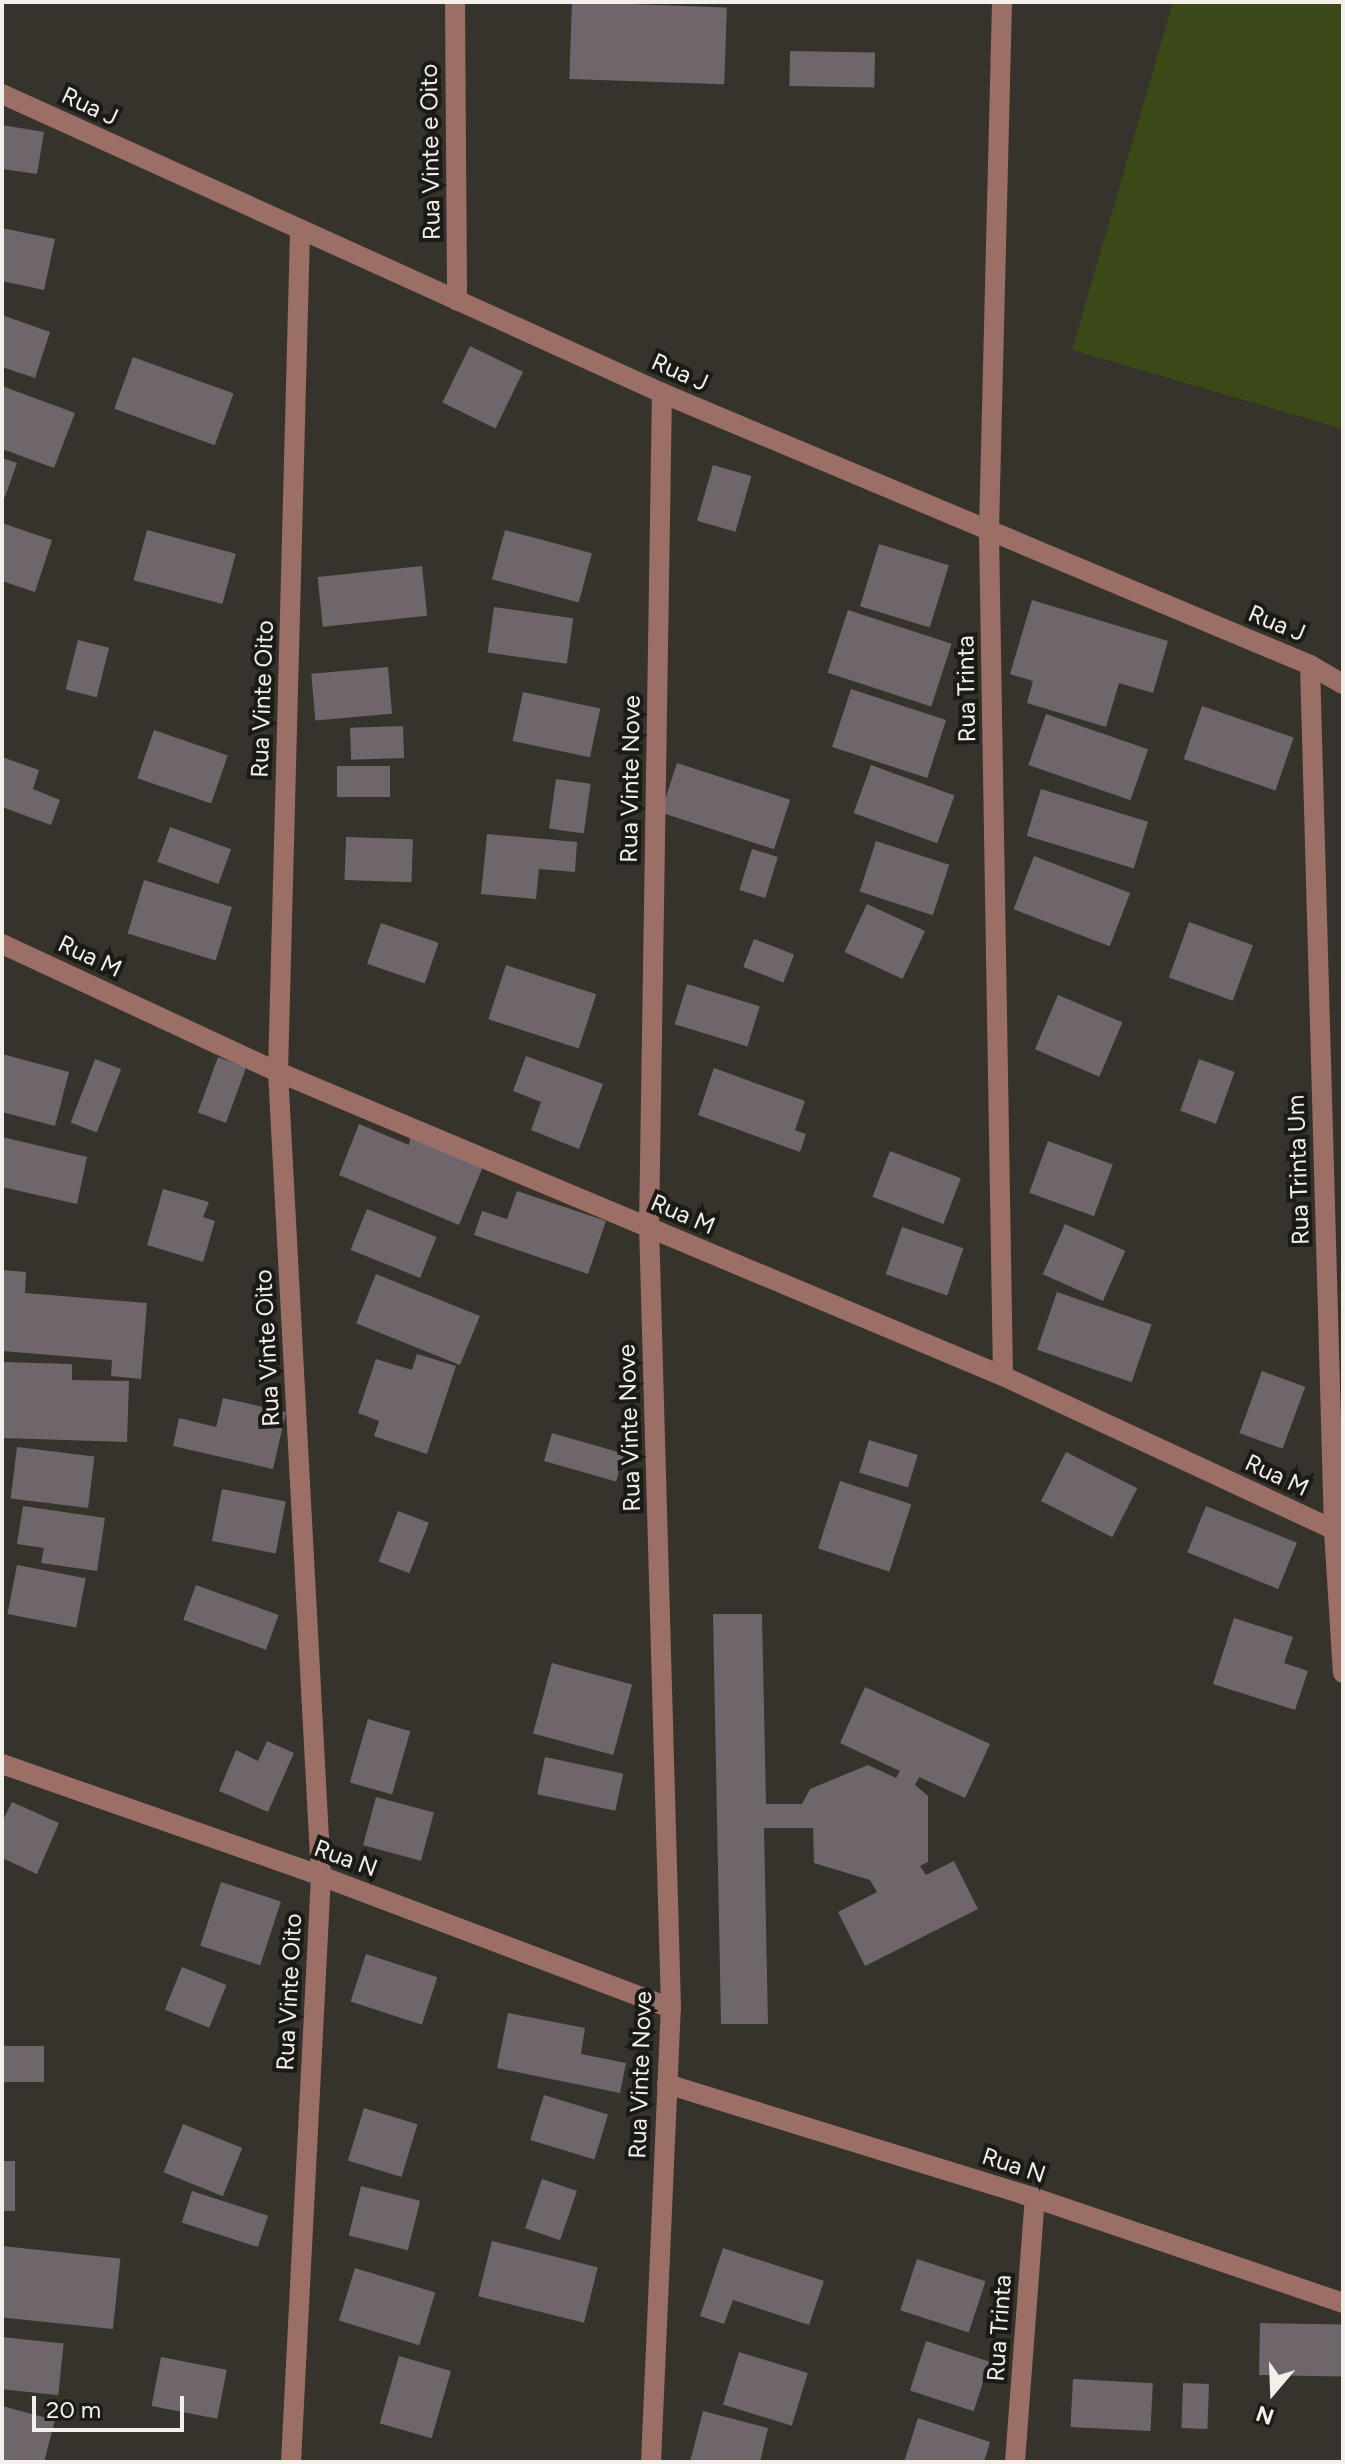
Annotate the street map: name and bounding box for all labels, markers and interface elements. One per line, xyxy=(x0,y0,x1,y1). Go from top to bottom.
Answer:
street label: Rua Vinte e Oito xyxy=(414,64,446,240)
street label: Rua J xyxy=(57,80,123,132)
street label: Rua J xyxy=(647,347,713,397)
street label: Rua J xyxy=(1244,599,1310,647)
street label: Rua Vinte Oito xyxy=(245,620,279,778)
street label: Rua Trinta xyxy=(951,635,981,743)
street label: Rua Vinte Nove xyxy=(614,695,646,863)
street label: Rua M xyxy=(54,929,126,983)
street label: Rua Trinta Um xyxy=(1281,1094,1315,1246)
street label: Rua M xyxy=(647,1188,719,1240)
street label: Rua Vinte Oito xyxy=(249,1269,285,1427)
street label: Rua Vinte Nove xyxy=(612,1344,646,1512)
street label: Rua M xyxy=(1241,1448,1313,1502)
street label: Rua N xyxy=(310,1833,382,1883)
street label: Rua Vinte Oito xyxy=(271,1913,307,2071)
street label: Rua Vinte Nove xyxy=(623,1991,657,2159)
street label: Rua N xyxy=(979,2141,1049,2189)
street label: Rua Trinta xyxy=(981,2274,1017,2382)
north arrow xyxy=(1233,2352,1313,2432)
scale bar xyxy=(36,2380,188,2430)
text: 20 m xyxy=(46,2395,101,2424)
text: N xyxy=(1253,2400,1277,2431)

